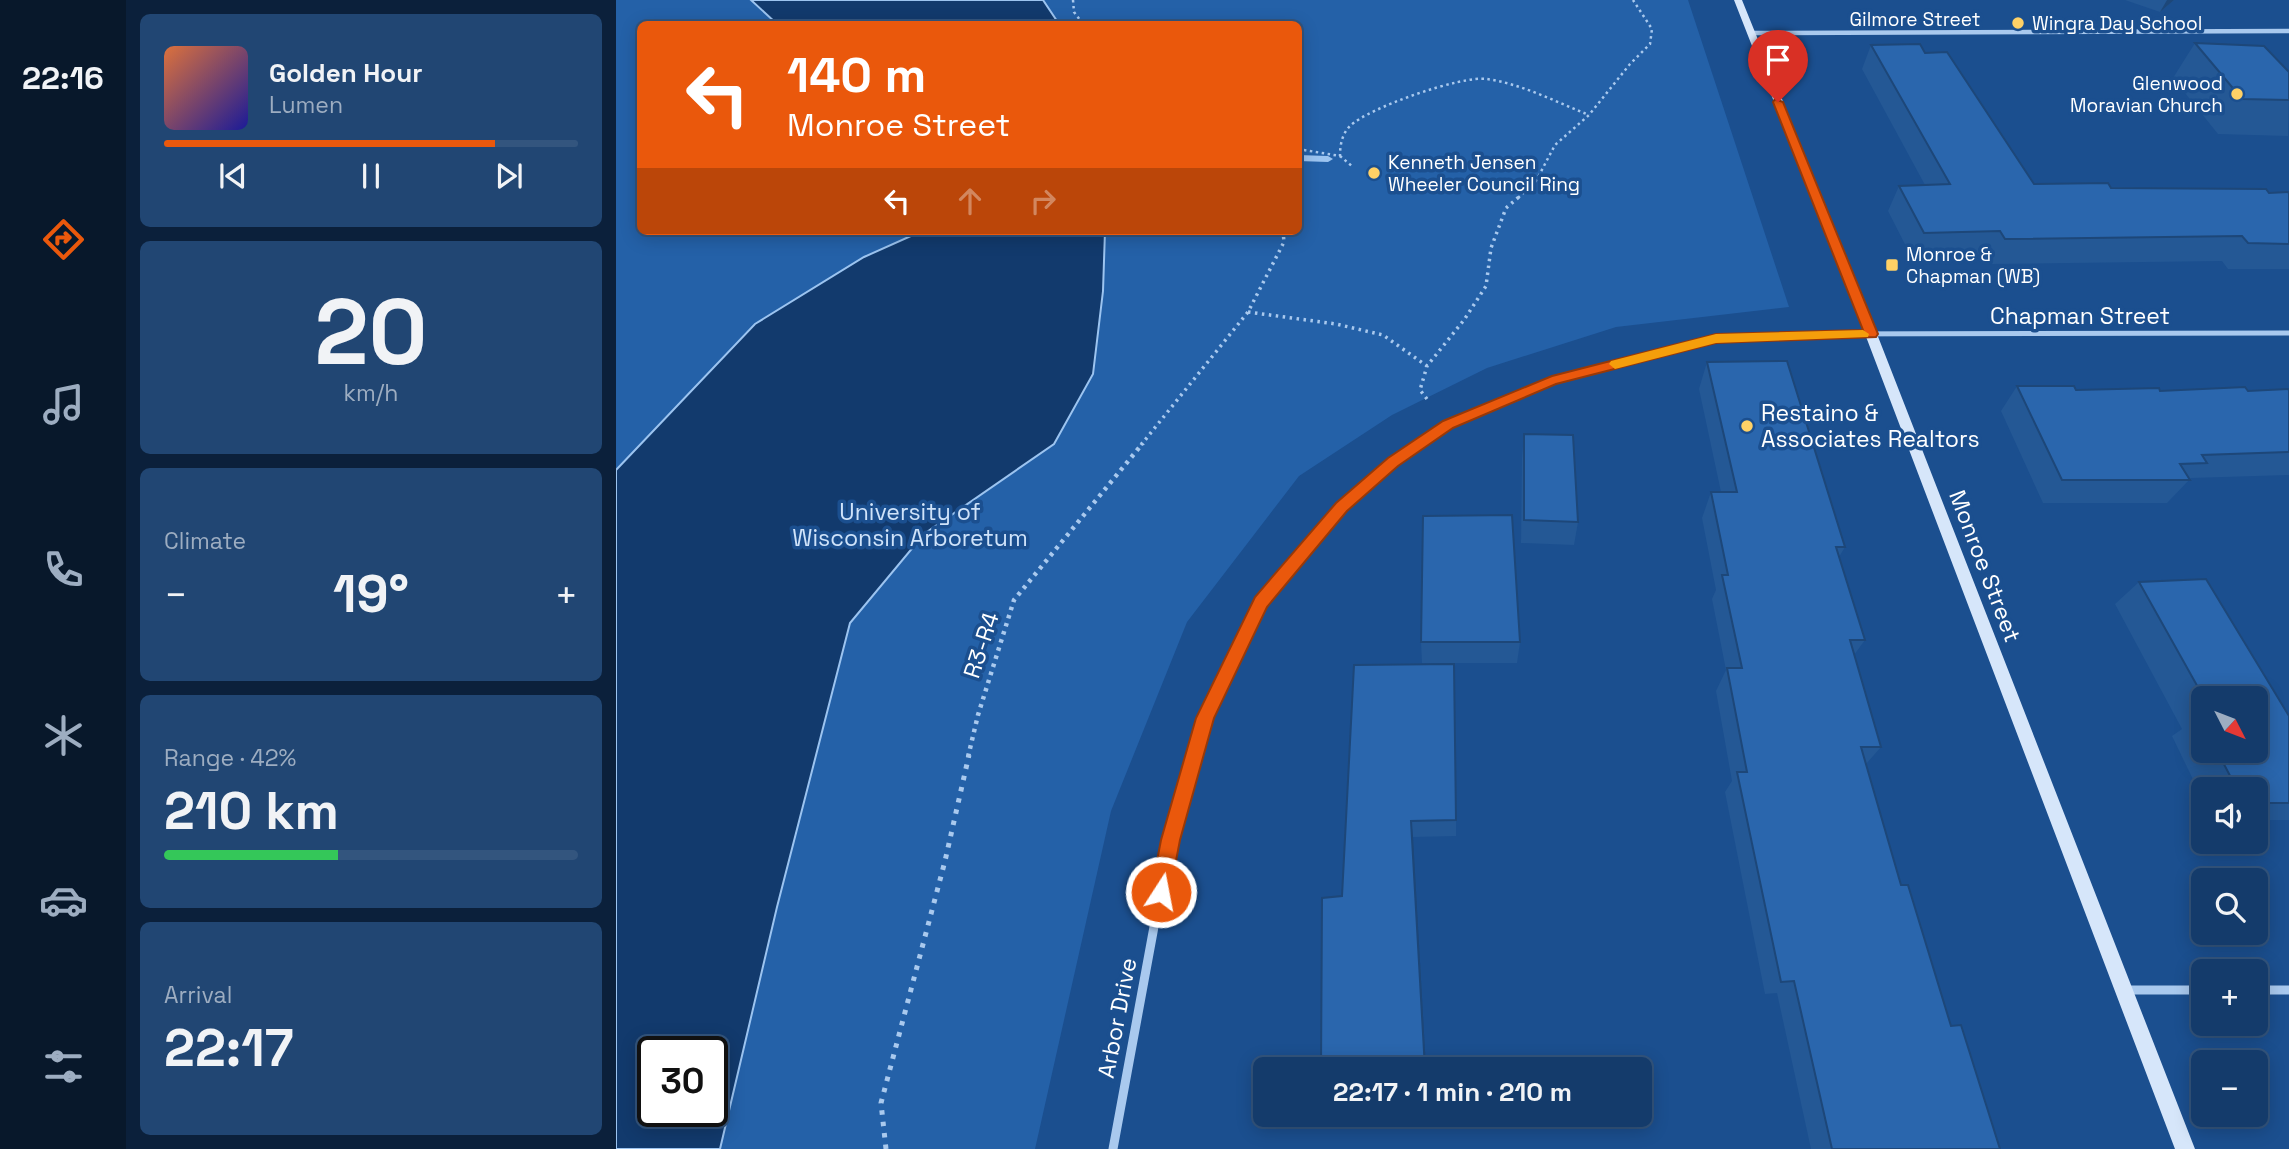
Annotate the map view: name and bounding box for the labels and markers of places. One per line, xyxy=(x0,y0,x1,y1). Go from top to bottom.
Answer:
place label: Wingra Day School xyxy=(2032,11,2202,36)
marker: Wingra Day School xyxy=(2010,15,2026,31)
pin xyxy=(1748,30,1808,102)
place label: Glenwood Moravian Church xyxy=(2070,71,2223,118)
marker: Glenwood Moravian Church xyxy=(2229,86,2245,102)
place label: Kenneth Jensen Wheeler Council Ring xyxy=(1388,150,1580,197)
marker: Kenneth Jensen Wheeler Council Ring xyxy=(1366,165,1382,181)
place label: Monroe & Chapman (WB) xyxy=(1906,242,2040,289)
marker: Monroe & Chapman (WB) xyxy=(1884,257,1900,273)
place label: Restaino & Associates Realtors xyxy=(1761,398,1980,454)
marker: Restaino & Associates Realtors xyxy=(1739,418,1755,434)

